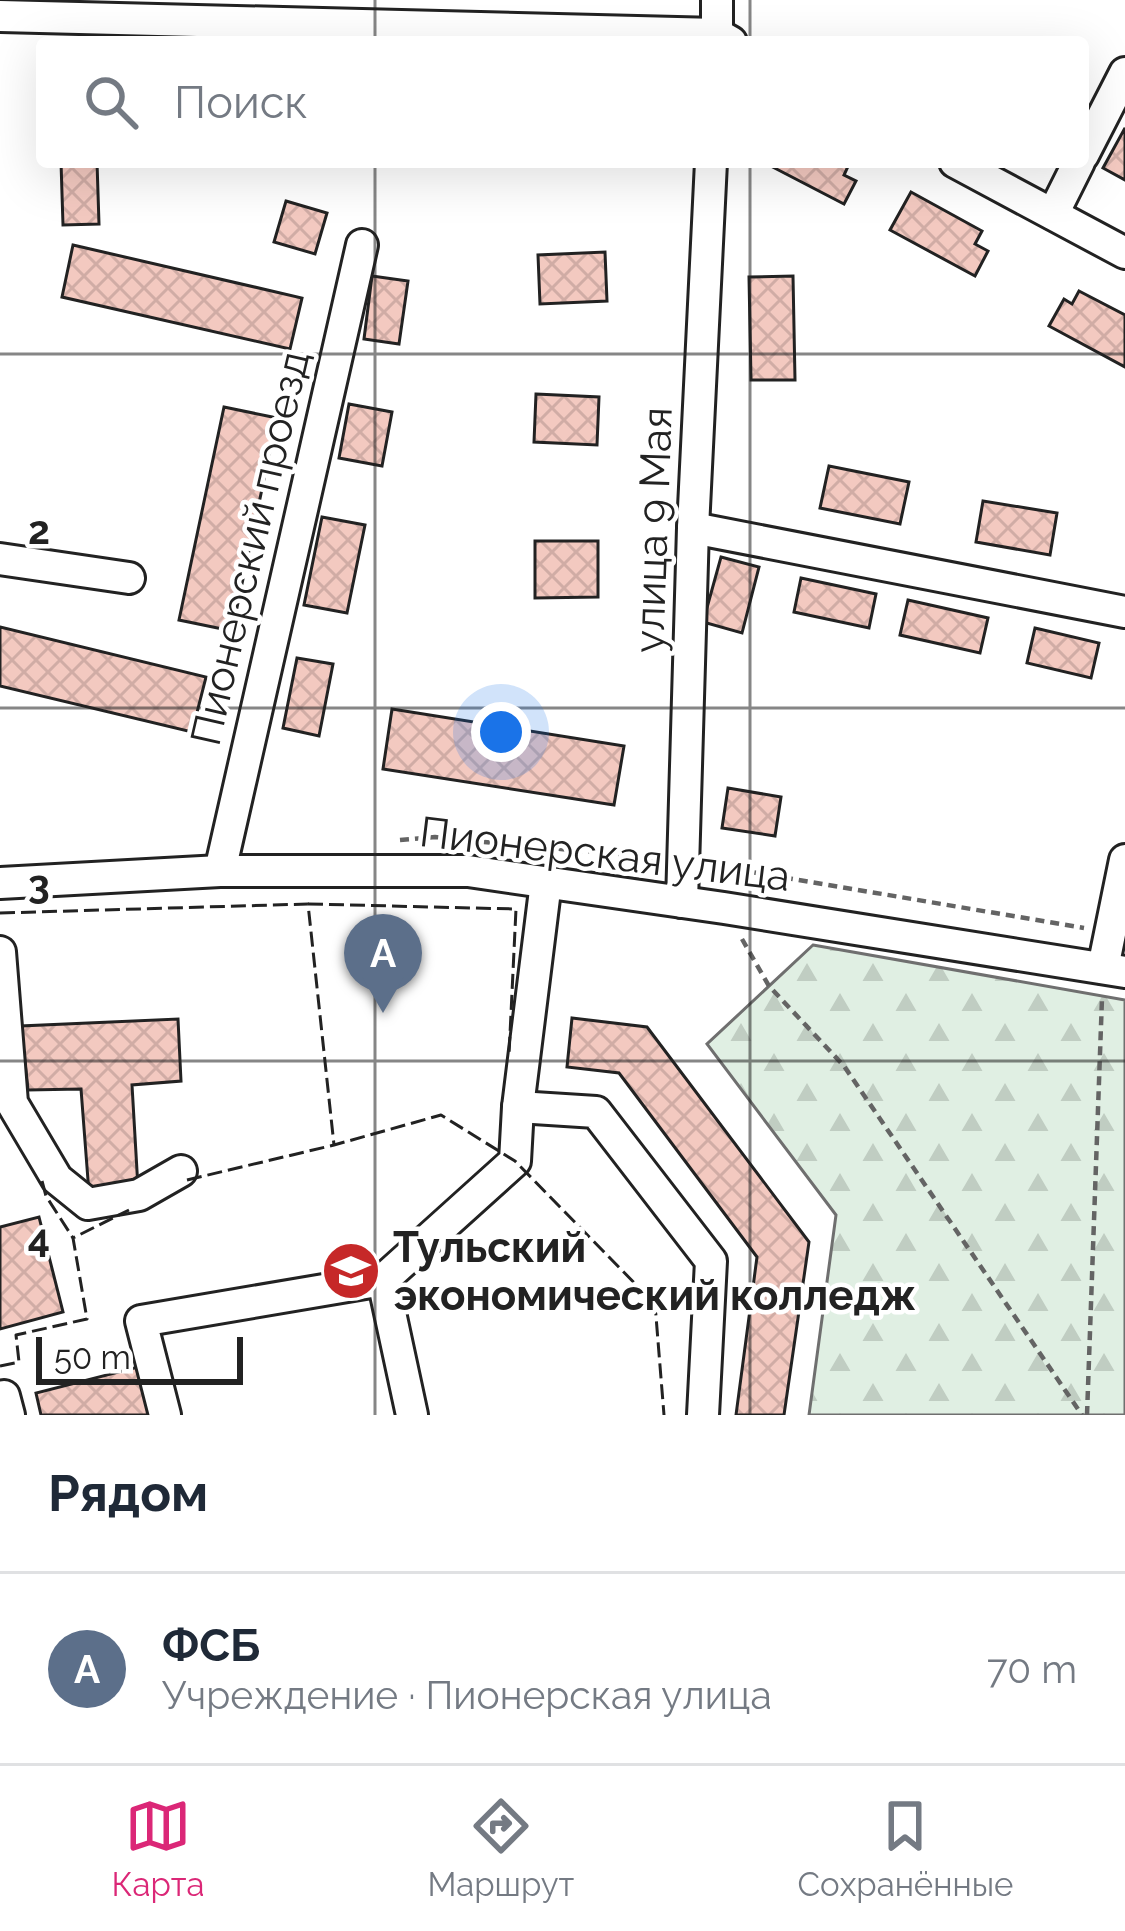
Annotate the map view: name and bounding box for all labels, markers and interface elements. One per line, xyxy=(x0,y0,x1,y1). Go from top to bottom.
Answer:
search box xyxy=(36,36,1089,168)
icon: search xyxy=(78,69,144,135)
text: Поиск xyxy=(174,76,308,129)
street label: Пионерский проезд xyxy=(181,346,319,750)
street label: улица 9 Мая xyxy=(624,406,682,654)
text: 2 xyxy=(28,507,50,553)
your location xyxy=(471,702,531,762)
street label: Пионерская улица xyxy=(417,807,793,901)
text: 3 xyxy=(28,861,50,907)
pin: A xyxy=(344,914,422,1013)
text: 4 xyxy=(28,1215,50,1261)
place label: Тульский экономический колледж xyxy=(393,1223,916,1320)
school or university icon: Тульский экономический колледж xyxy=(320,1240,382,1302)
scale bar xyxy=(36,1331,243,1384)
text: 50 m xyxy=(54,1338,131,1377)
text: Рядом xyxy=(48,1463,208,1523)
text: ФСБ xyxy=(162,1619,260,1672)
text: A xyxy=(74,1646,100,1692)
text: 70 m xyxy=(987,1646,1077,1692)
text: Учреждение · Пионерская улица xyxy=(162,1672,772,1718)
tab: Карта xyxy=(112,1793,204,1904)
tab: Маршрут xyxy=(427,1793,574,1904)
tab: Сохранённые xyxy=(797,1793,1013,1904)

